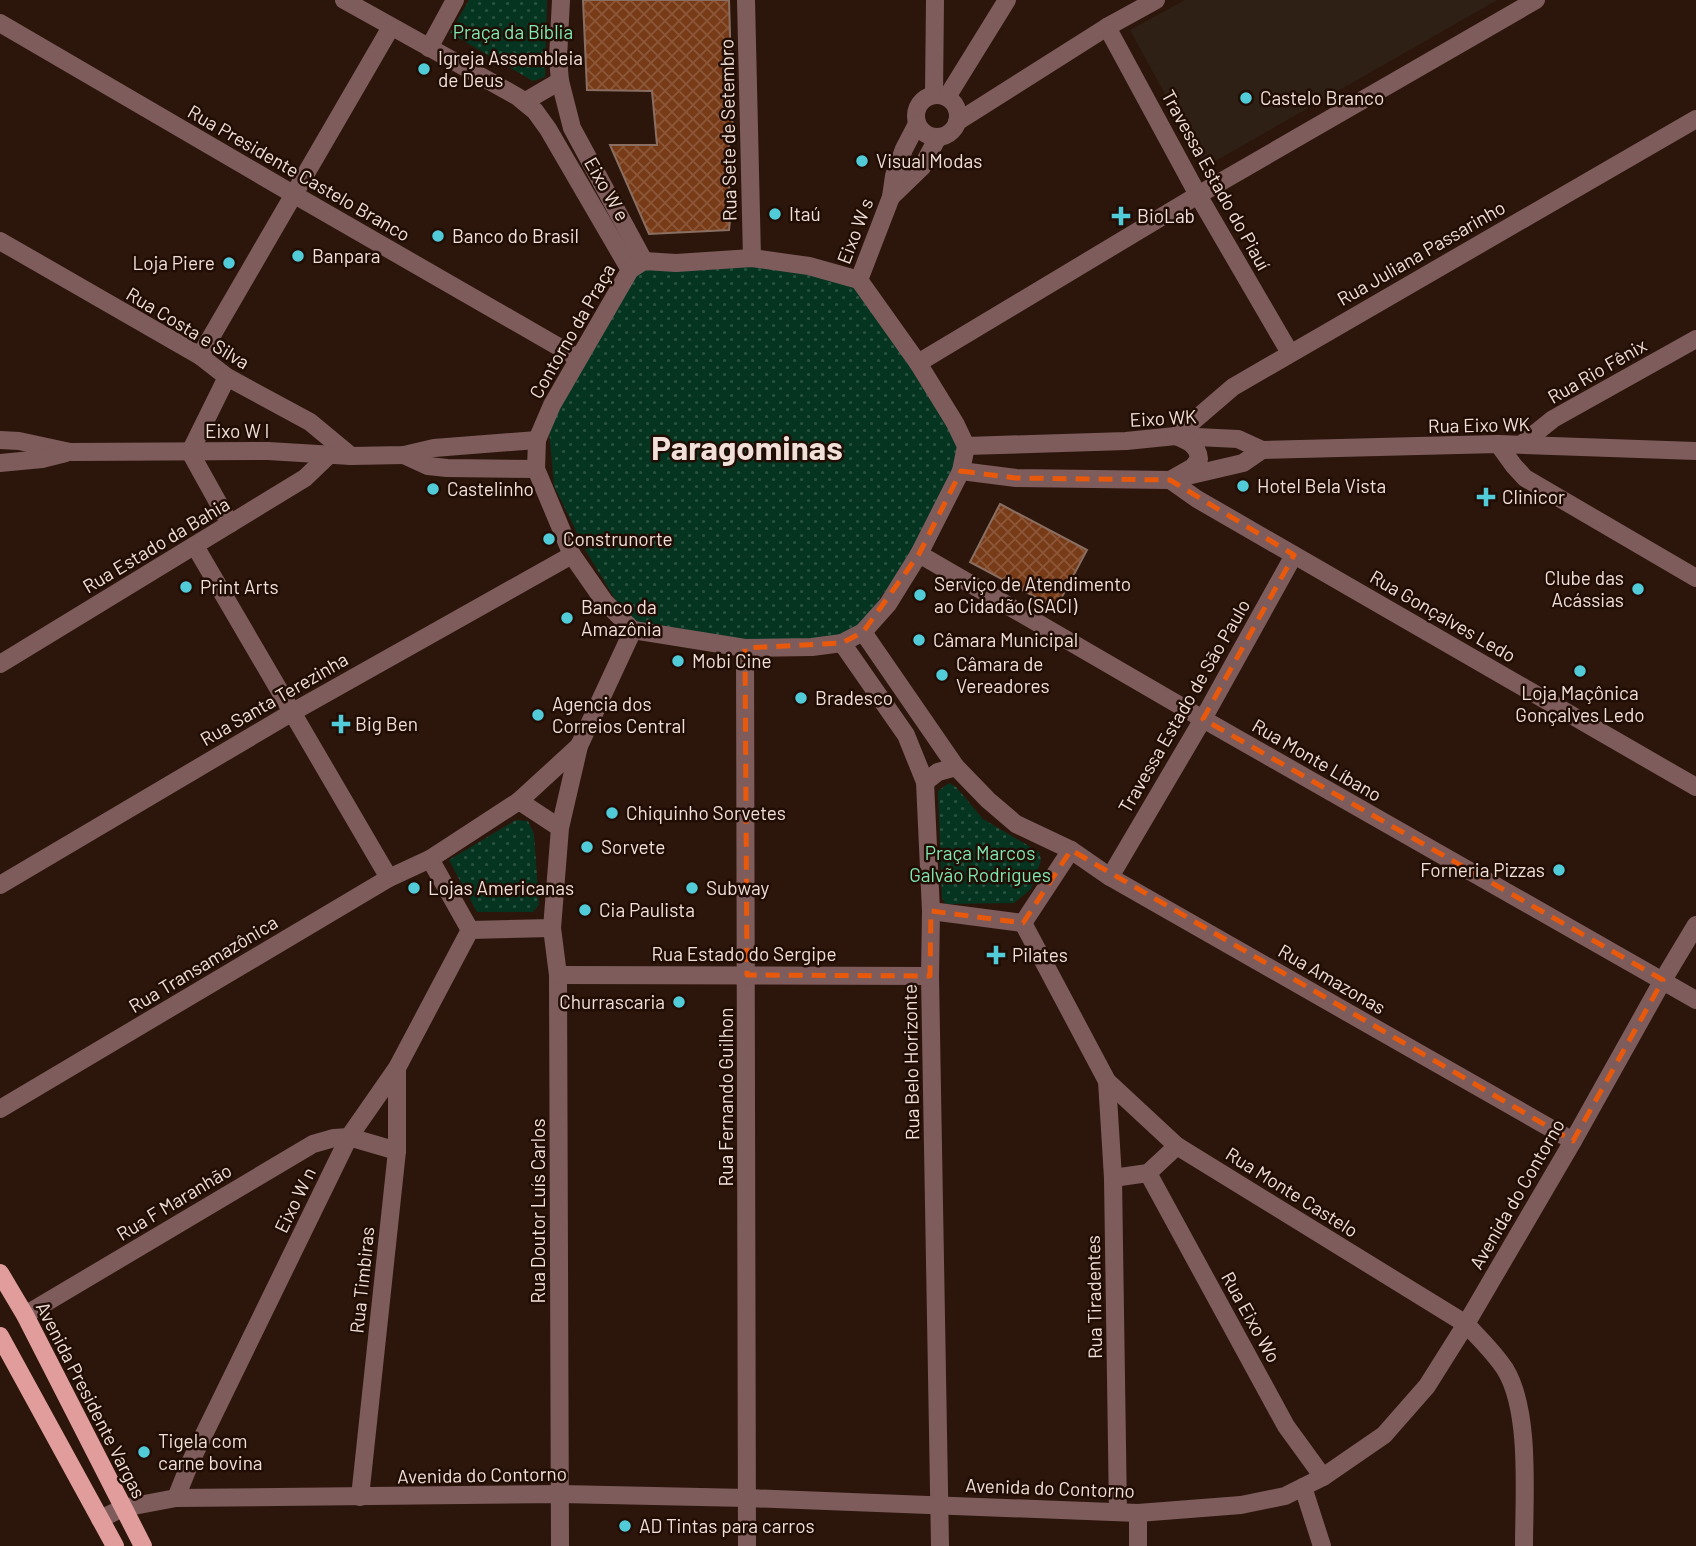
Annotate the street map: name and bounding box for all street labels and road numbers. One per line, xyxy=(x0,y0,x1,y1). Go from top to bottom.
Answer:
street label: Rua Sete de Setembro xyxy=(714,39,741,221)
street label: Travessa Estado do Piauí xyxy=(1157,86,1276,274)
street label: Rua Presidente Castelo Branco xyxy=(184,99,415,246)
street label: Eixo W e xyxy=(580,153,635,225)
street label: Eixo W s xyxy=(831,195,878,267)
street label: Rua Juliana Passarinho xyxy=(1333,195,1509,310)
street label: Contorno da Praça xyxy=(524,259,619,402)
street label: Rua Costa e Silva xyxy=(123,282,254,373)
street label: Rua Rio Fênix xyxy=(1543,333,1650,408)
street label: Eixo WK xyxy=(1129,404,1197,431)
street label: Rua Eixo WK xyxy=(1428,412,1531,437)
street label: Eixo W l xyxy=(205,419,269,442)
street label: Rua Estado da Bahia xyxy=(78,492,233,598)
street label: Rua Gonçalves Ledo xyxy=(1366,564,1520,667)
street label: Travessa Estado de São Paulo xyxy=(1113,595,1254,817)
street label: Rua Santa Terezinha xyxy=(196,647,352,750)
street label: Rua Monte Líbano xyxy=(1249,713,1386,806)
street label: Rua Transamazônica xyxy=(124,910,281,1017)
street label: Rua Amazonas xyxy=(1274,939,1390,1019)
street label: Rua Estado do Sergipe xyxy=(651,942,837,965)
street label: Rua Belo Horizonte xyxy=(898,984,923,1140)
street label: Rua Fernando Guilhon xyxy=(714,1008,737,1186)
street label: Avenida do Contorno xyxy=(1464,1114,1569,1273)
street label: Rua Doutor Luís Carlos xyxy=(526,1118,549,1304)
street label: Rua Monte Castelo xyxy=(1222,1142,1363,1242)
street label: Rua F Maranhão xyxy=(112,1158,235,1245)
street label: Eixo W n xyxy=(269,1163,320,1236)
street label: Rua Timbiras xyxy=(344,1225,379,1335)
street label: Rua Tiradentes xyxy=(1081,1235,1106,1359)
street label: Rua Eixo Wo xyxy=(1217,1267,1286,1366)
street label: Avenida Presidente Vargas xyxy=(32,1298,151,1502)
street label: Avenida do Contorno xyxy=(397,1462,567,1487)
street label: Avenida do Contorno xyxy=(965,1473,1135,1502)

